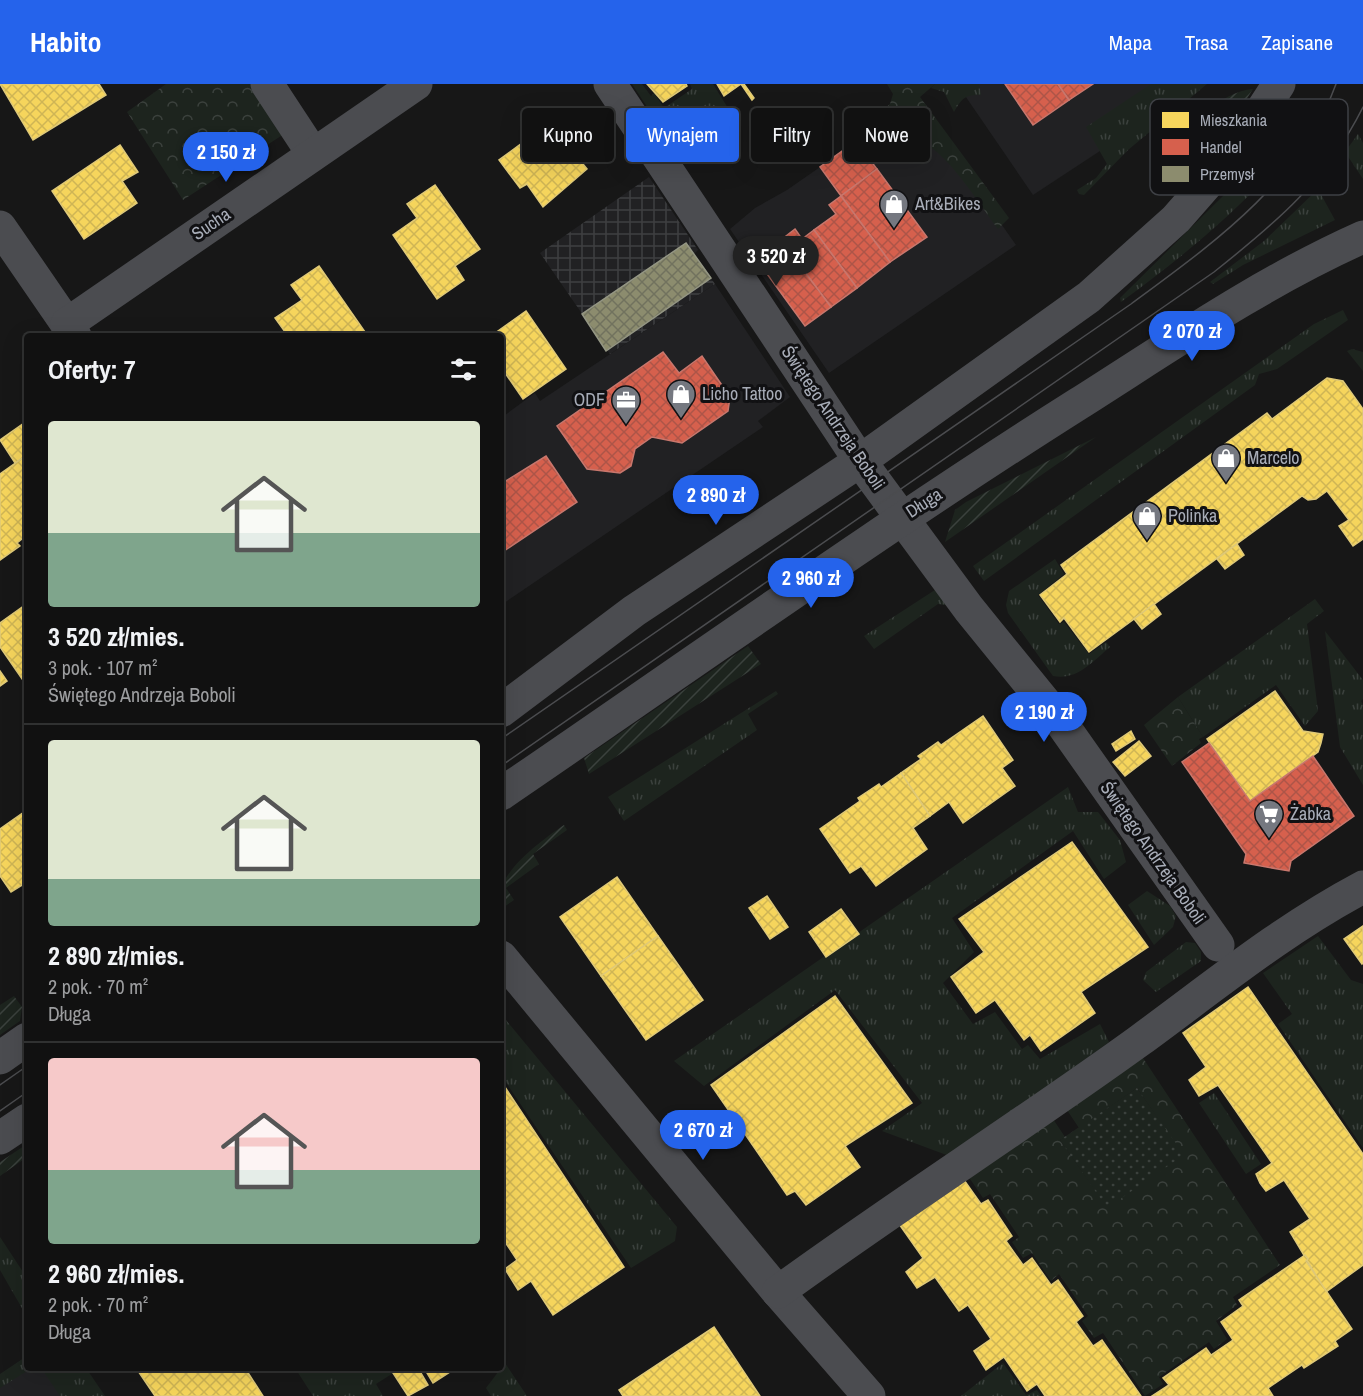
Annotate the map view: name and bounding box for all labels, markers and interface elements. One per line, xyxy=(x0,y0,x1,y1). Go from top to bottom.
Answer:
text: Habito xyxy=(30,23,101,61)
text: Mapa xyxy=(1109,28,1152,57)
text: Trasa xyxy=(1185,28,1228,57)
text: Zapisane xyxy=(1261,28,1333,57)
legend xyxy=(1150,99,1348,195)
chip: Kupno xyxy=(522,108,614,162)
chip: Wynajem xyxy=(626,108,739,162)
chip: Filtry xyxy=(751,108,832,162)
chip: Nowe xyxy=(844,108,930,162)
text: Mieszkania xyxy=(1200,109,1268,131)
pin: 2 150 zł xyxy=(164,132,288,183)
text: Handel xyxy=(1200,136,1242,158)
text: 2 150 zł xyxy=(197,138,255,165)
text: Przemysł xyxy=(1200,163,1255,185)
shop icon: Art&Bikes xyxy=(878,188,910,230)
place label: Art&Bikes xyxy=(914,191,981,216)
street label: Sucha xyxy=(186,202,235,246)
pin: 3 520 zł xyxy=(714,236,838,287)
text: 3 520 zł xyxy=(747,242,805,269)
pin: 2 070 zł xyxy=(1130,311,1254,362)
text: 2 070 zł xyxy=(1163,317,1221,344)
street label: Świętego Andrzeja Boboli xyxy=(776,341,891,495)
text: Oferty: 7 xyxy=(48,352,136,387)
icon: filters xyxy=(447,353,480,386)
shop icon: Licho Tattoo xyxy=(665,378,697,420)
place label: Licho Tattoo xyxy=(702,381,782,406)
office icon: ODF xyxy=(610,384,642,426)
place label: ODF xyxy=(574,387,605,412)
shop icon: Marcelo xyxy=(1210,442,1242,484)
place label: Marcelo xyxy=(1247,445,1300,470)
icon: home xyxy=(210,460,318,568)
pin: 2 890 zł xyxy=(654,475,778,526)
text: 2 890 zł xyxy=(687,481,745,508)
street label: Długa xyxy=(901,482,947,524)
shop icon: Polinka xyxy=(1131,500,1163,542)
place label: Polinka xyxy=(1168,503,1217,528)
pin: 2 960 zł xyxy=(749,558,873,609)
text: 2 960 zł xyxy=(782,564,840,591)
text: 3 520 zł/mies. xyxy=(48,619,184,654)
text: 3 pok. · 107 m² xyxy=(48,654,157,681)
text: Świętego Andrzeja Boboli xyxy=(48,681,236,708)
pin: 2 190 zł xyxy=(982,692,1106,743)
text: 2 190 zł xyxy=(1015,698,1073,725)
street label: Świętego Andrzeja Boboli xyxy=(1095,776,1212,929)
icon: home xyxy=(210,779,318,887)
supermarket icon: Żabka xyxy=(1253,798,1285,840)
place label: Żabka xyxy=(1290,801,1331,826)
text: 2 890 zł/mies. xyxy=(48,938,184,973)
text: 2 pok. · 70 m² xyxy=(48,973,148,1000)
text: Długa xyxy=(48,1000,91,1027)
icon: home xyxy=(210,1097,318,1205)
pin: 2 670 zł xyxy=(641,1110,765,1161)
text: 2 670 zł xyxy=(674,1116,732,1143)
text: 2 960 zł/mies. xyxy=(48,1256,184,1291)
text: 2 pok. · 70 m² xyxy=(48,1291,148,1318)
text: Długa xyxy=(48,1318,91,1345)

